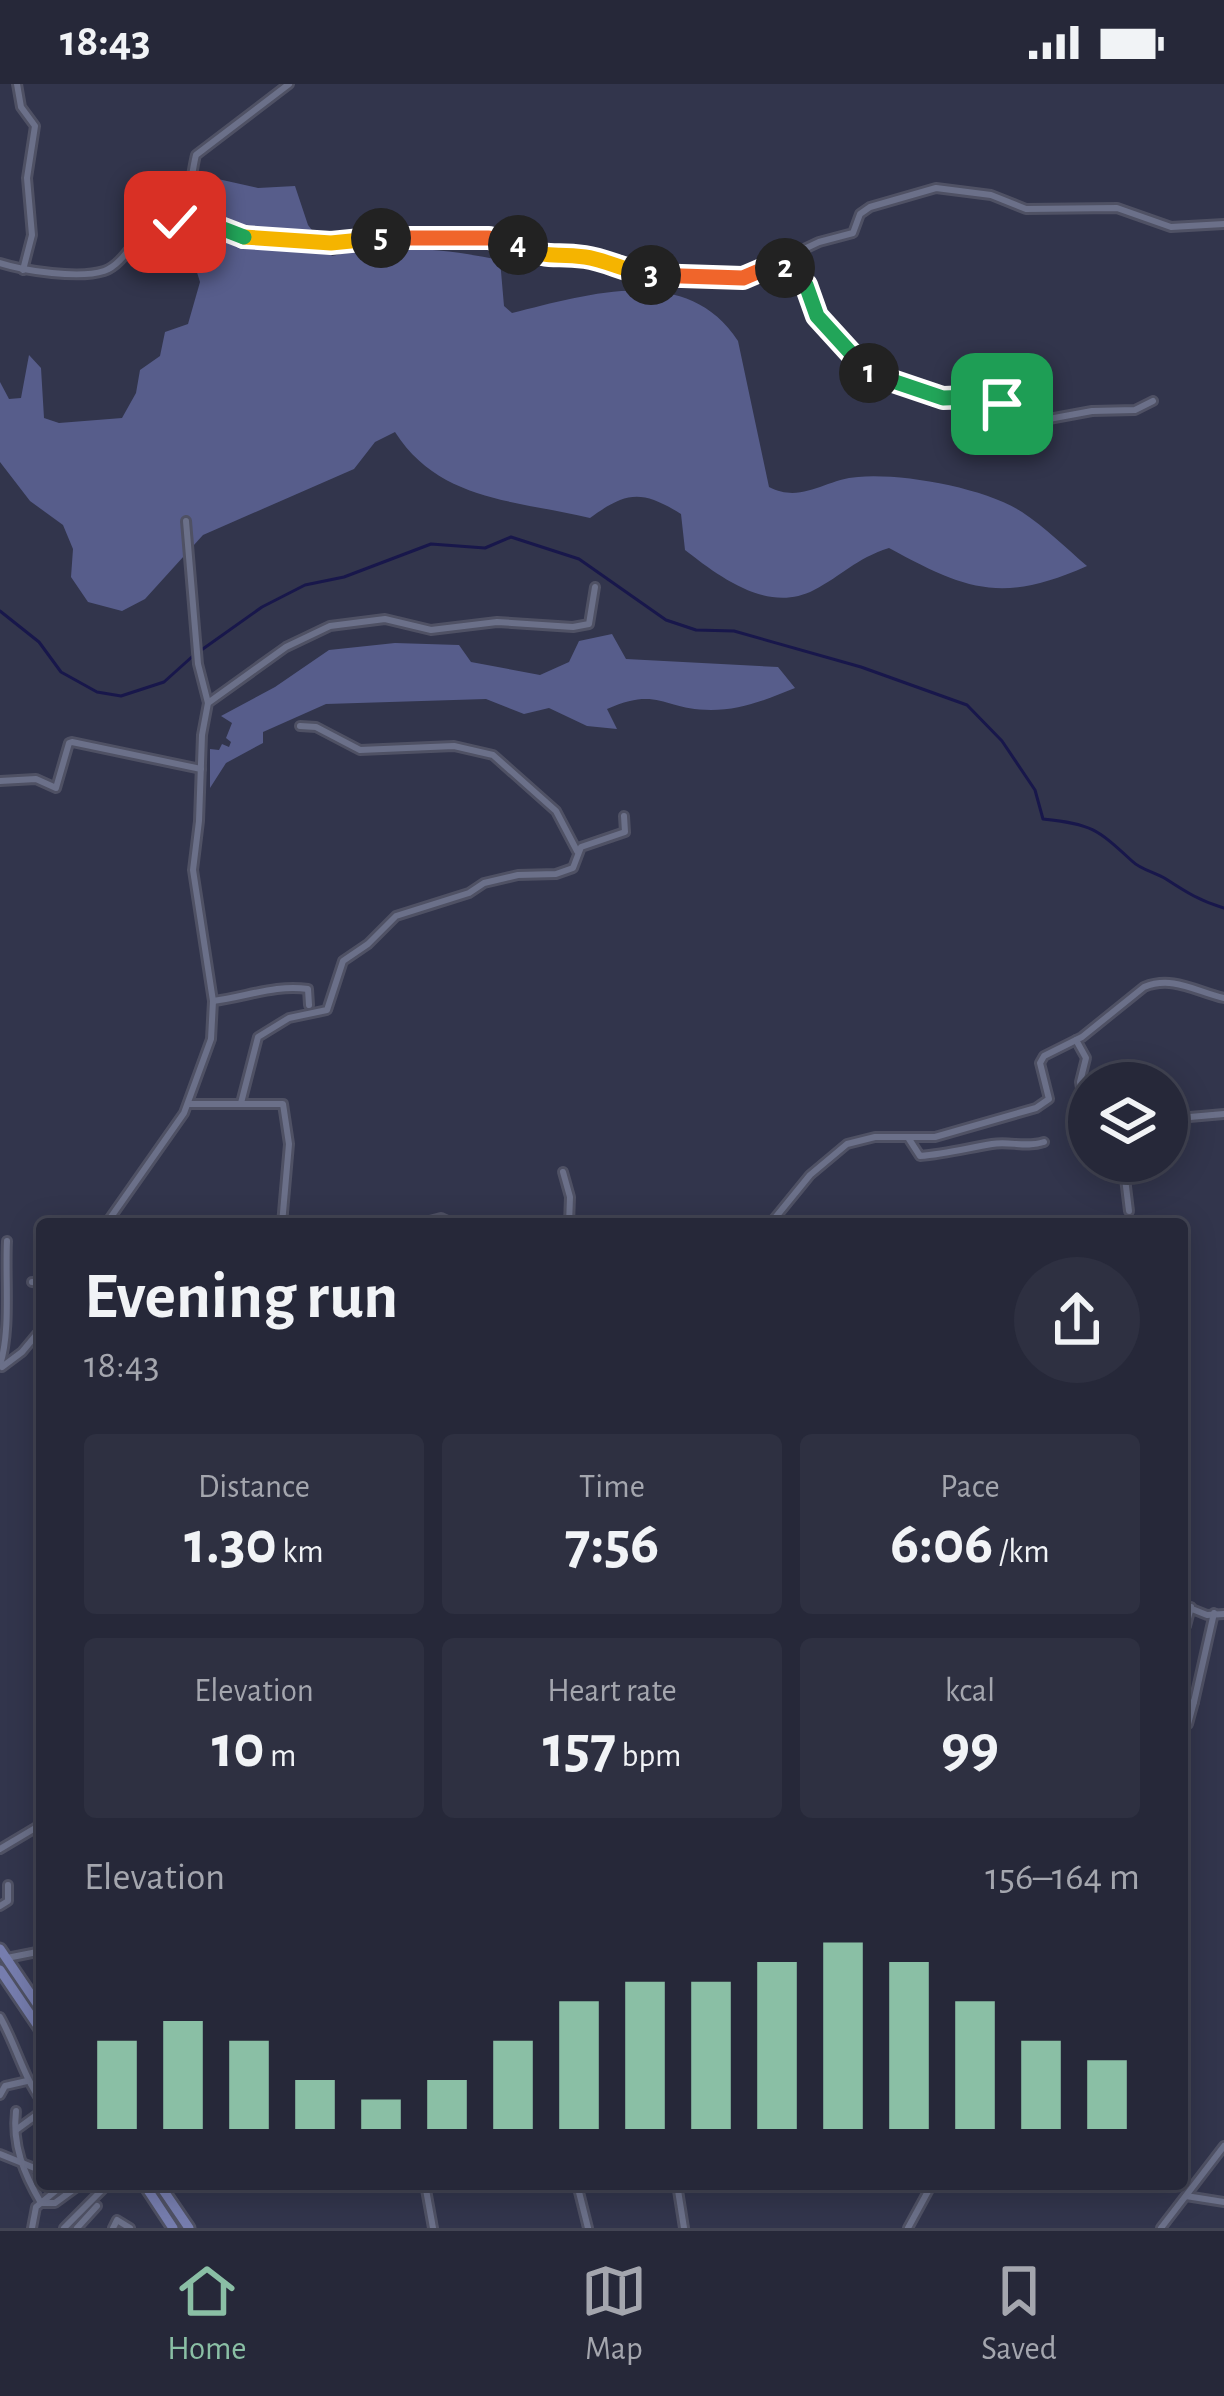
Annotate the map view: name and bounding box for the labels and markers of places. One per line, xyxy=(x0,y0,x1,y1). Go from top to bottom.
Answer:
pin xyxy=(124,171,226,273)
pin: 5 xyxy=(351,208,411,268)
pin: 4 xyxy=(488,215,548,275)
pin: 2 xyxy=(755,238,815,298)
pin: 3 xyxy=(621,245,681,305)
pin: 1 xyxy=(839,343,899,403)
pin xyxy=(951,353,1053,455)

